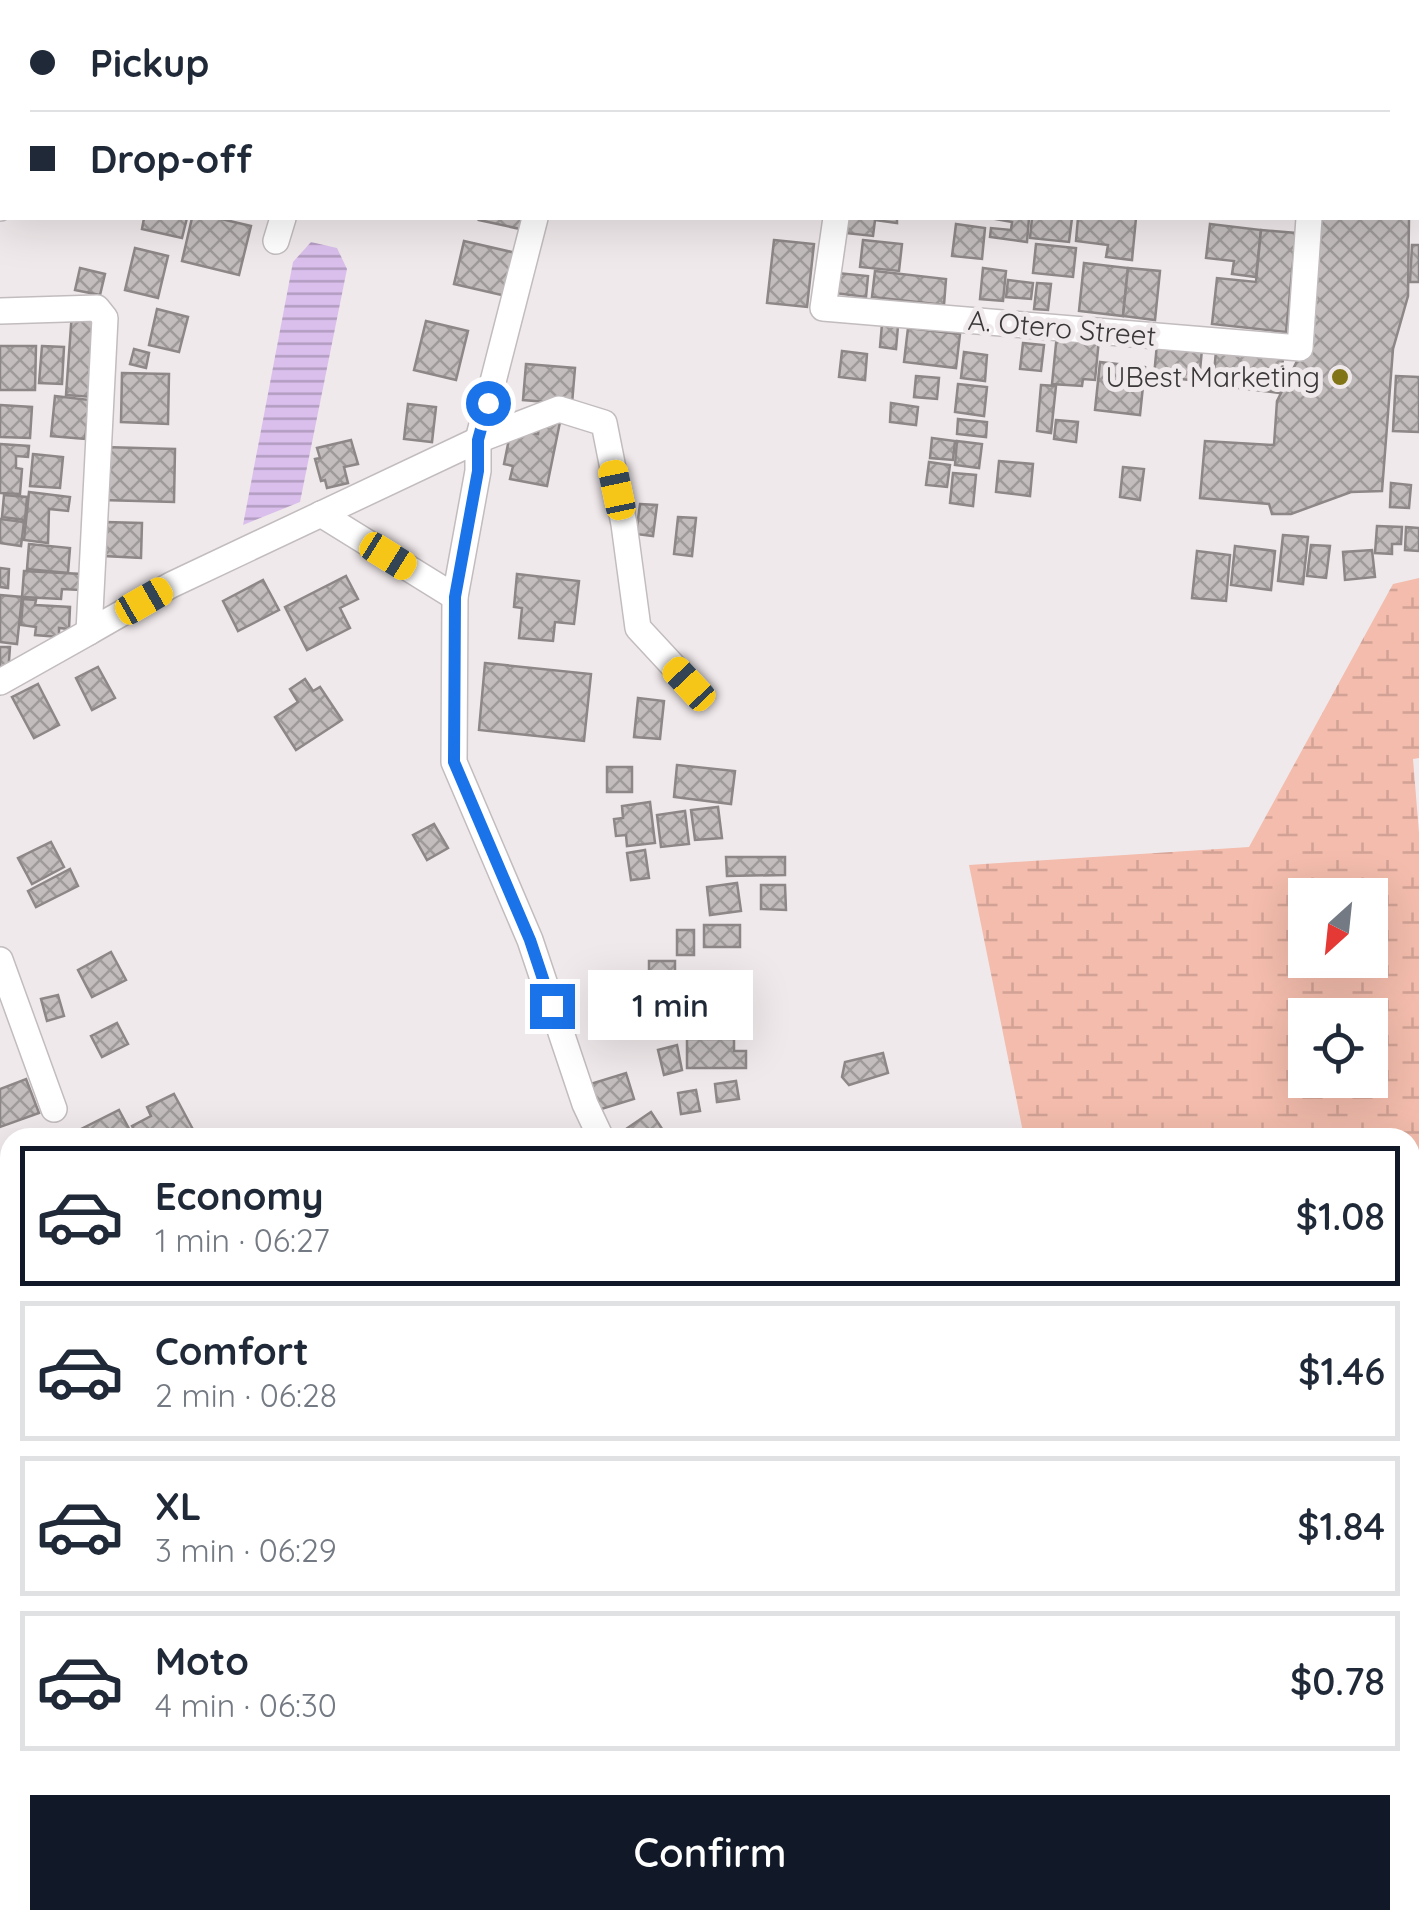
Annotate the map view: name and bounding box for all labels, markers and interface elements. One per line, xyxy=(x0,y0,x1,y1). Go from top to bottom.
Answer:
text: Pickup xyxy=(90,39,209,87)
text: Drop-off xyxy=(90,135,252,183)
street label: A. Otero Street xyxy=(967,302,1158,353)
place label: UBest Marketing xyxy=(1106,359,1320,394)
marker: UBest Marketing xyxy=(1329,366,1351,388)
route start xyxy=(466,381,511,426)
car xyxy=(596,458,638,522)
car xyxy=(355,527,421,585)
car xyxy=(111,573,177,629)
car xyxy=(658,652,720,716)
north arrow xyxy=(1288,878,1388,978)
map controls xyxy=(1288,878,1388,1098)
callout: 1 min xyxy=(587,971,752,1041)
route end xyxy=(530,984,575,1029)
text: 1 min xyxy=(632,985,709,1025)
button: locate xyxy=(1288,998,1388,1098)
icon: car xyxy=(35,1171,125,1261)
text: Economy xyxy=(155,1172,324,1220)
text: $1.08 xyxy=(1296,1192,1385,1240)
text: 1 min · 06:27 xyxy=(155,1220,330,1260)
icon: car xyxy=(35,1326,125,1416)
text: Comfort xyxy=(155,1327,309,1375)
text: $1.46 xyxy=(1298,1347,1385,1395)
text: 2 min · 06:28 xyxy=(155,1375,337,1415)
icon: car xyxy=(35,1481,125,1571)
text: XL xyxy=(155,1482,201,1530)
text: $1.84 xyxy=(1297,1502,1385,1550)
text: 3 min · 06:29 xyxy=(155,1530,337,1570)
icon: car xyxy=(35,1636,125,1726)
text: Moto xyxy=(155,1637,249,1685)
text: $0.78 xyxy=(1290,1657,1385,1705)
text: 4 min · 06:30 xyxy=(155,1685,337,1725)
button: Confirm xyxy=(30,1795,1390,1910)

